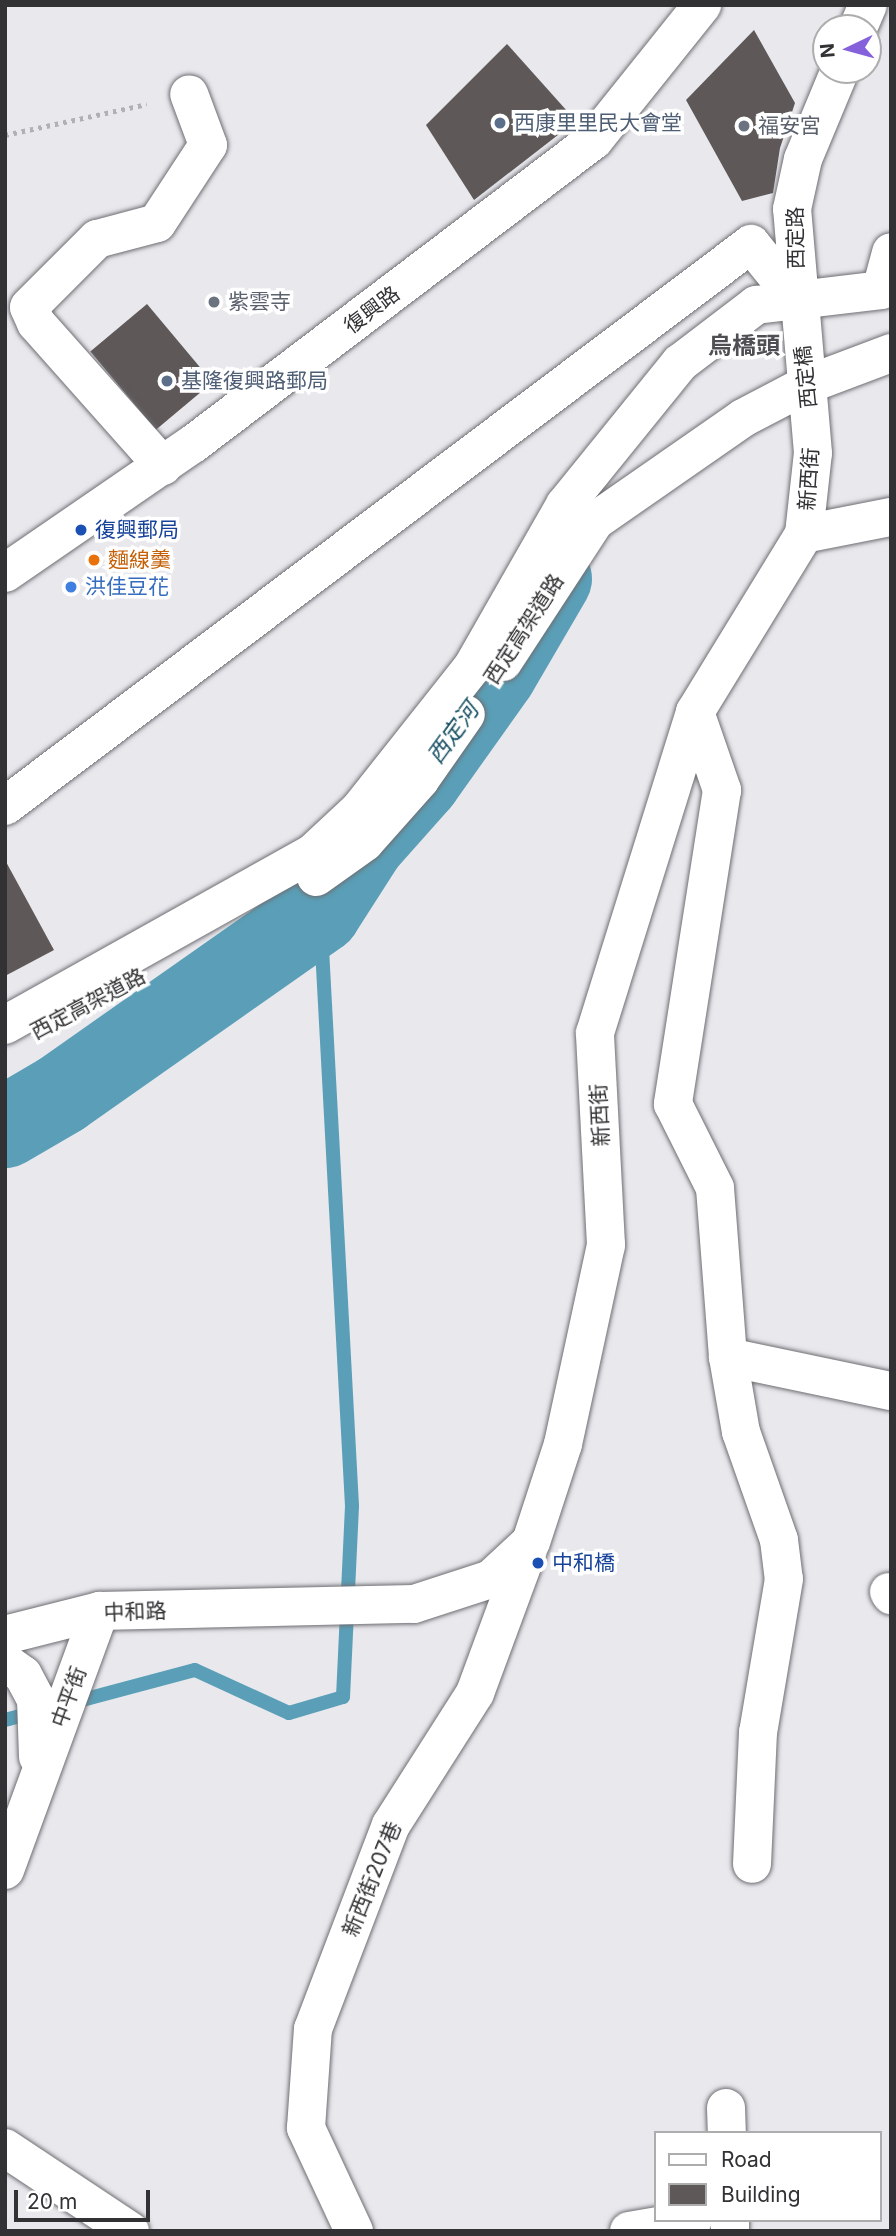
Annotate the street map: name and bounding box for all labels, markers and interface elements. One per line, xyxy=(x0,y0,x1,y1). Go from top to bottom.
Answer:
north arrow xyxy=(812,14,882,84)
text: N xyxy=(815,42,840,59)
place label: 西康里里民大會堂 xyxy=(514,110,682,136)
place label: 福安宮 xyxy=(758,113,821,139)
marker: 西康里里民大會堂 xyxy=(492,115,508,131)
marker: 福安宮 xyxy=(736,118,752,134)
street label: 西定路 xyxy=(783,206,809,270)
street label: 復興路 xyxy=(339,281,405,339)
place label: 紫雲寺 xyxy=(228,289,291,315)
marker: 紫雲寺 xyxy=(206,294,222,310)
district label: 烏橋頭 xyxy=(708,332,780,360)
street label: 西定橋 xyxy=(790,344,822,410)
place label: 基隆復興路郵局 xyxy=(181,368,328,394)
marker: 基隆復興路郵局 xyxy=(159,373,175,389)
street label: 新西街 xyxy=(794,447,824,511)
place label: 復興郵局 xyxy=(95,517,179,543)
marker: 復興郵局 xyxy=(73,522,89,538)
place label: 麵線羹 xyxy=(108,547,171,573)
marker: 麵線羹 xyxy=(86,552,102,568)
street label: 西定高架道路 xyxy=(479,569,569,689)
place label: 洪佳豆花 xyxy=(85,574,169,600)
marker: 洪佳豆花 xyxy=(63,579,79,595)
water label: 西定河 xyxy=(422,697,484,769)
street label: 西定高架道路 xyxy=(26,963,150,1045)
street label: 新西街 xyxy=(586,1083,614,1147)
place label: 中和橋 xyxy=(552,1550,615,1576)
marker: 中和橋 xyxy=(530,1555,546,1571)
street label: 中和路 xyxy=(103,1598,167,1626)
street label: 中平街 xyxy=(46,1663,92,1731)
street label: 新西街207巷 xyxy=(338,1818,406,1940)
legend xyxy=(654,2131,882,2222)
text: Road xyxy=(721,2147,772,2172)
scale bar xyxy=(18,2176,154,2220)
text: Building xyxy=(721,2182,801,2207)
text: 20 m xyxy=(27,2189,77,2214)

